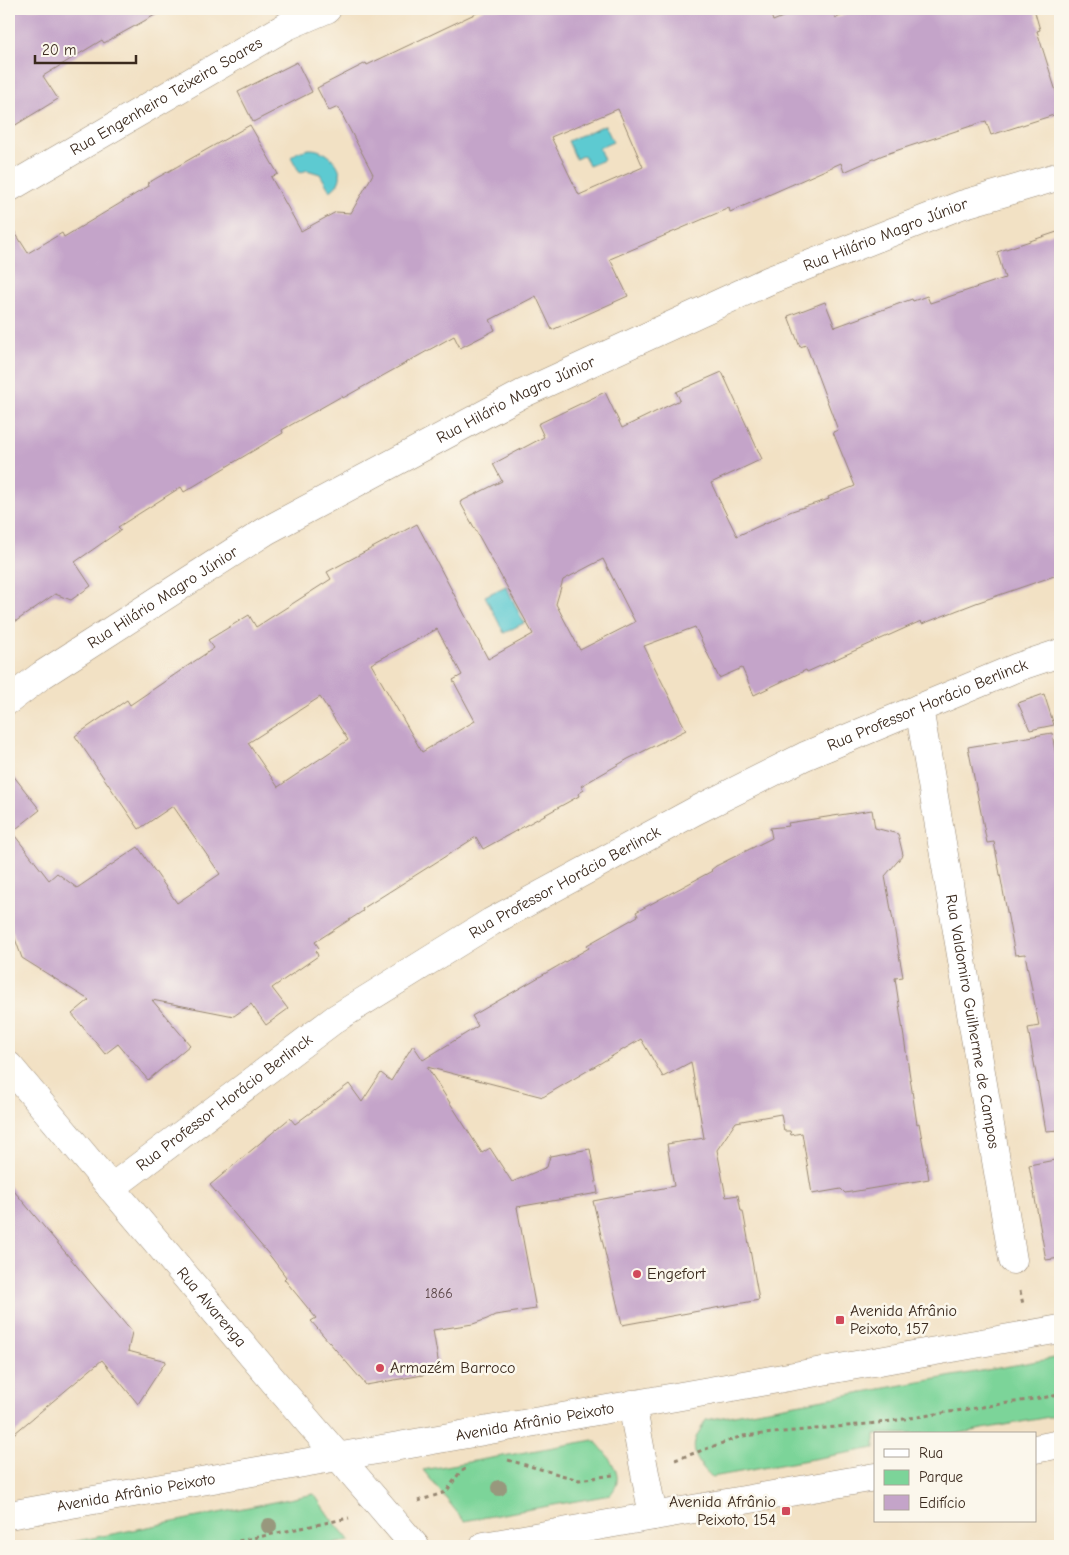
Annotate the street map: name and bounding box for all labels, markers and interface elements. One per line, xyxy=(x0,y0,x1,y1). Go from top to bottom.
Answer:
scale bar xyxy=(35,32,136,64)
street label: Rua Engenheiro Teixeira Soares xyxy=(67,33,266,159)
text: 20 m xyxy=(42,41,76,59)
street label: Rua Hilário Magro Júnior xyxy=(801,194,970,275)
street label: Rua Hilário Magro Júnior xyxy=(433,352,599,447)
street label: Rua Hilário Magro Júnior xyxy=(84,542,242,652)
street label: Rua Professor Horácio Berlinck xyxy=(824,655,1030,755)
street label: Rua Professor Horácio Berlinck xyxy=(466,822,664,942)
street label: Rua Valdomiro Guilherme de Campos xyxy=(942,893,1003,1150)
street label: Rua Professor Horácio Berlinck xyxy=(133,1030,316,1175)
street label: Rua Alvarenga xyxy=(173,1264,250,1351)
place label: Engefort xyxy=(647,1265,706,1283)
marker: Engefort xyxy=(631,1268,643,1280)
house number: 1866 xyxy=(425,1285,453,1302)
place label: Avenida Afrânio Peixoto, 157 xyxy=(850,1302,957,1338)
marker: Avenida Afrânio Peixoto, 157 xyxy=(834,1314,846,1326)
place label: Armazém Barroco xyxy=(390,1359,516,1377)
marker: Armazém Barroco xyxy=(374,1362,386,1374)
street label: Avenida Afrânio Peixoto xyxy=(454,1399,616,1445)
legend xyxy=(874,1432,1036,1522)
text: Rua xyxy=(919,1444,943,1462)
text: Parque xyxy=(919,1468,964,1486)
street label: Avenida Afrânio Peixoto xyxy=(55,1470,217,1515)
place label: Avenida Afrânio Peixoto, 154 xyxy=(669,1493,776,1529)
text: Edifício xyxy=(919,1494,966,1512)
marker: Avenida Afrânio Peixoto, 154 xyxy=(780,1505,792,1517)

